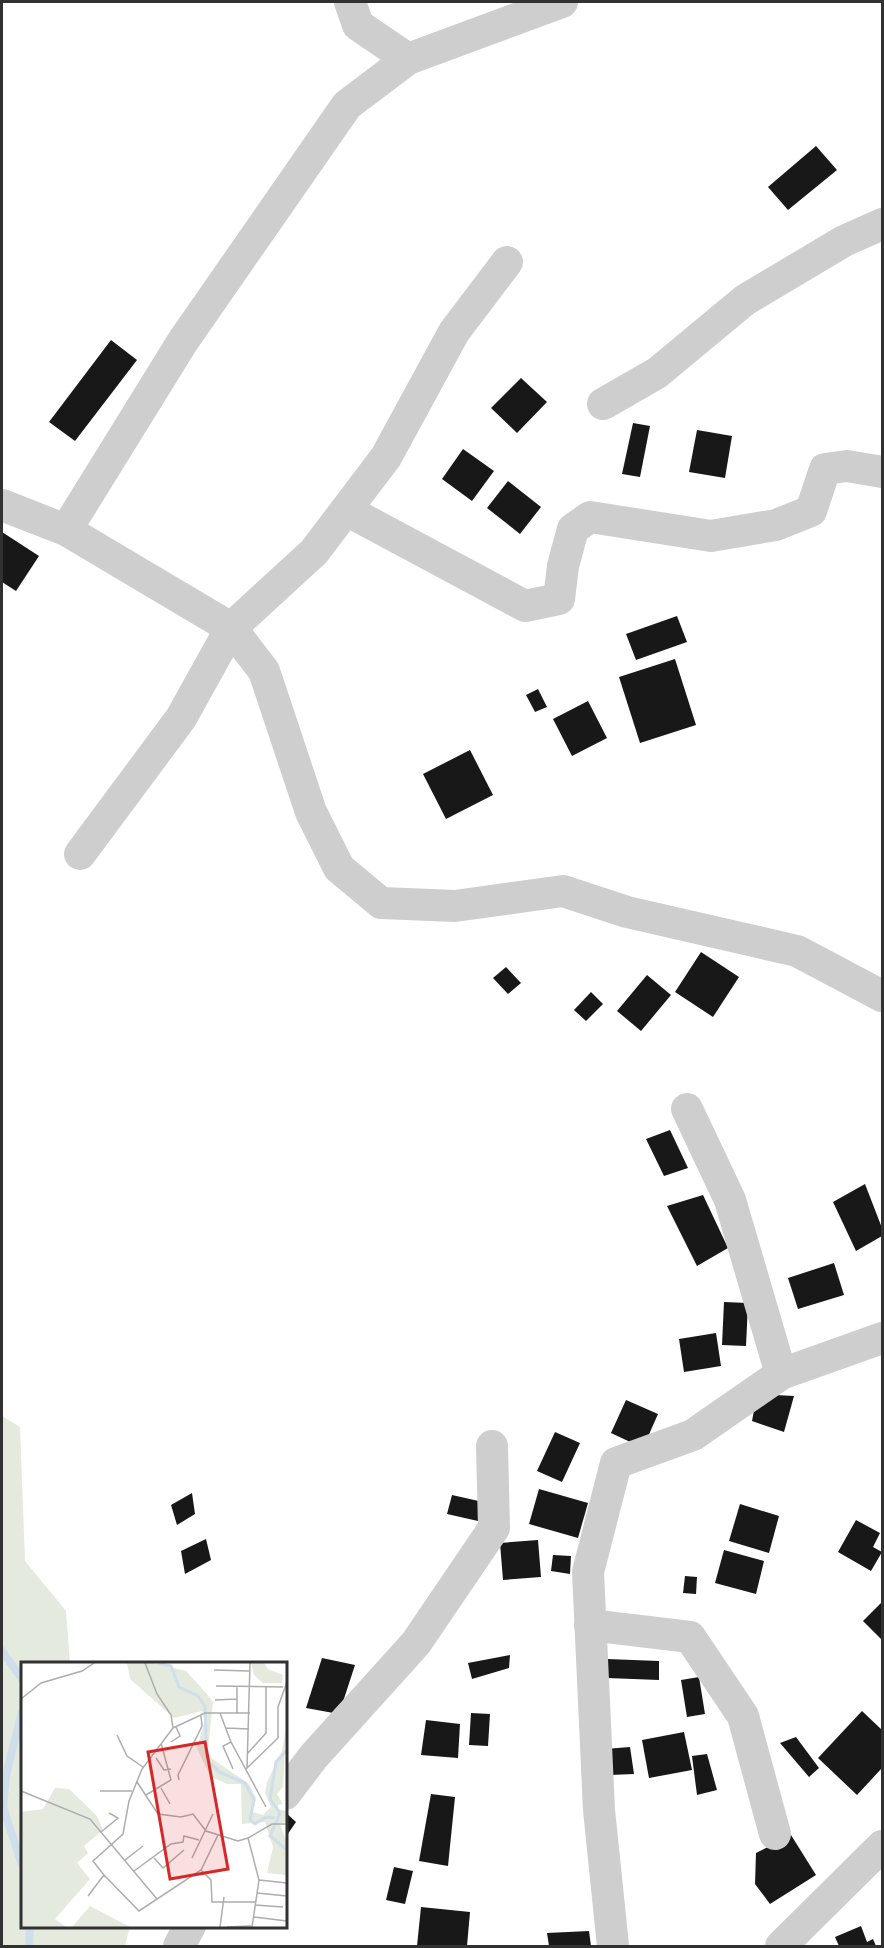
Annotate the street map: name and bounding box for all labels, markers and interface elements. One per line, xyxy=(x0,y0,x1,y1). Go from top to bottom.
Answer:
inset map xyxy=(21,1662,286,1927)

